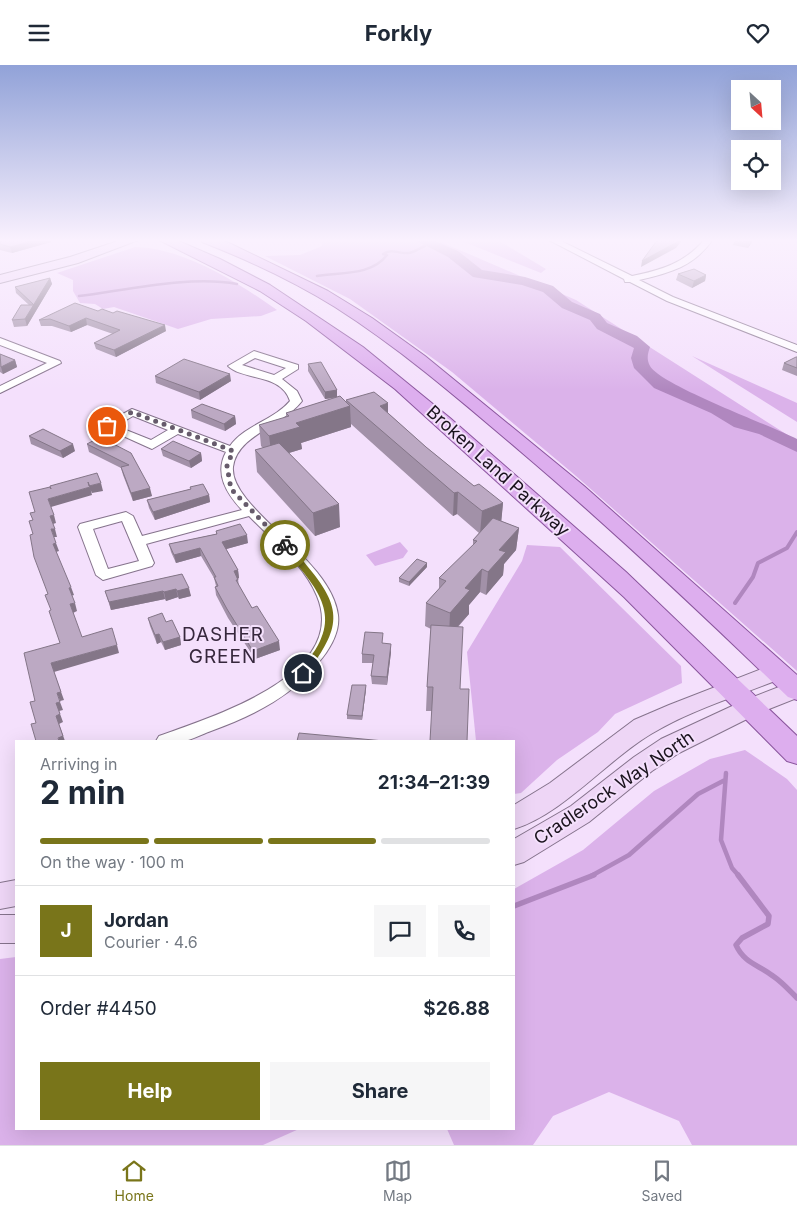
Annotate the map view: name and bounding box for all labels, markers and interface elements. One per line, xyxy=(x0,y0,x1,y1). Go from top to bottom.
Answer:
icon: menu xyxy=(25,19,53,47)
icon: heart xyxy=(744,19,772,47)
text: Forkly xyxy=(365,20,432,46)
north arrow xyxy=(731,80,781,130)
map controls xyxy=(731,80,781,190)
button: locate xyxy=(731,140,781,190)
street label: Broken Land Parkway xyxy=(423,401,574,540)
pin xyxy=(86,405,128,447)
icon: bag xyxy=(93,412,121,440)
courier xyxy=(260,520,310,570)
icon: bike xyxy=(271,531,299,559)
district label: DASHER GREEN xyxy=(182,623,264,668)
pin xyxy=(282,652,324,694)
icon: home xyxy=(289,659,317,687)
street label: Cradlerock Way North xyxy=(530,726,698,849)
text: Arriving in xyxy=(40,754,117,774)
text: 21:34–21:39 xyxy=(378,771,490,794)
text: 2 min xyxy=(40,773,126,812)
text: On the way · 100 m xyxy=(40,852,184,872)
button: chat xyxy=(374,905,426,957)
button: phone xyxy=(438,905,490,957)
text: Jordan xyxy=(104,909,169,932)
text: J xyxy=(60,919,72,942)
text: Courier · 4.6 xyxy=(104,932,198,952)
text: Order #4450 xyxy=(40,997,157,1020)
text: $26.88 xyxy=(423,997,490,1020)
button: Help xyxy=(40,1062,260,1120)
button: Share xyxy=(270,1062,490,1120)
tab: Home xyxy=(115,1157,154,1204)
tab: Map xyxy=(383,1157,412,1204)
tab: Saved xyxy=(641,1157,682,1204)

